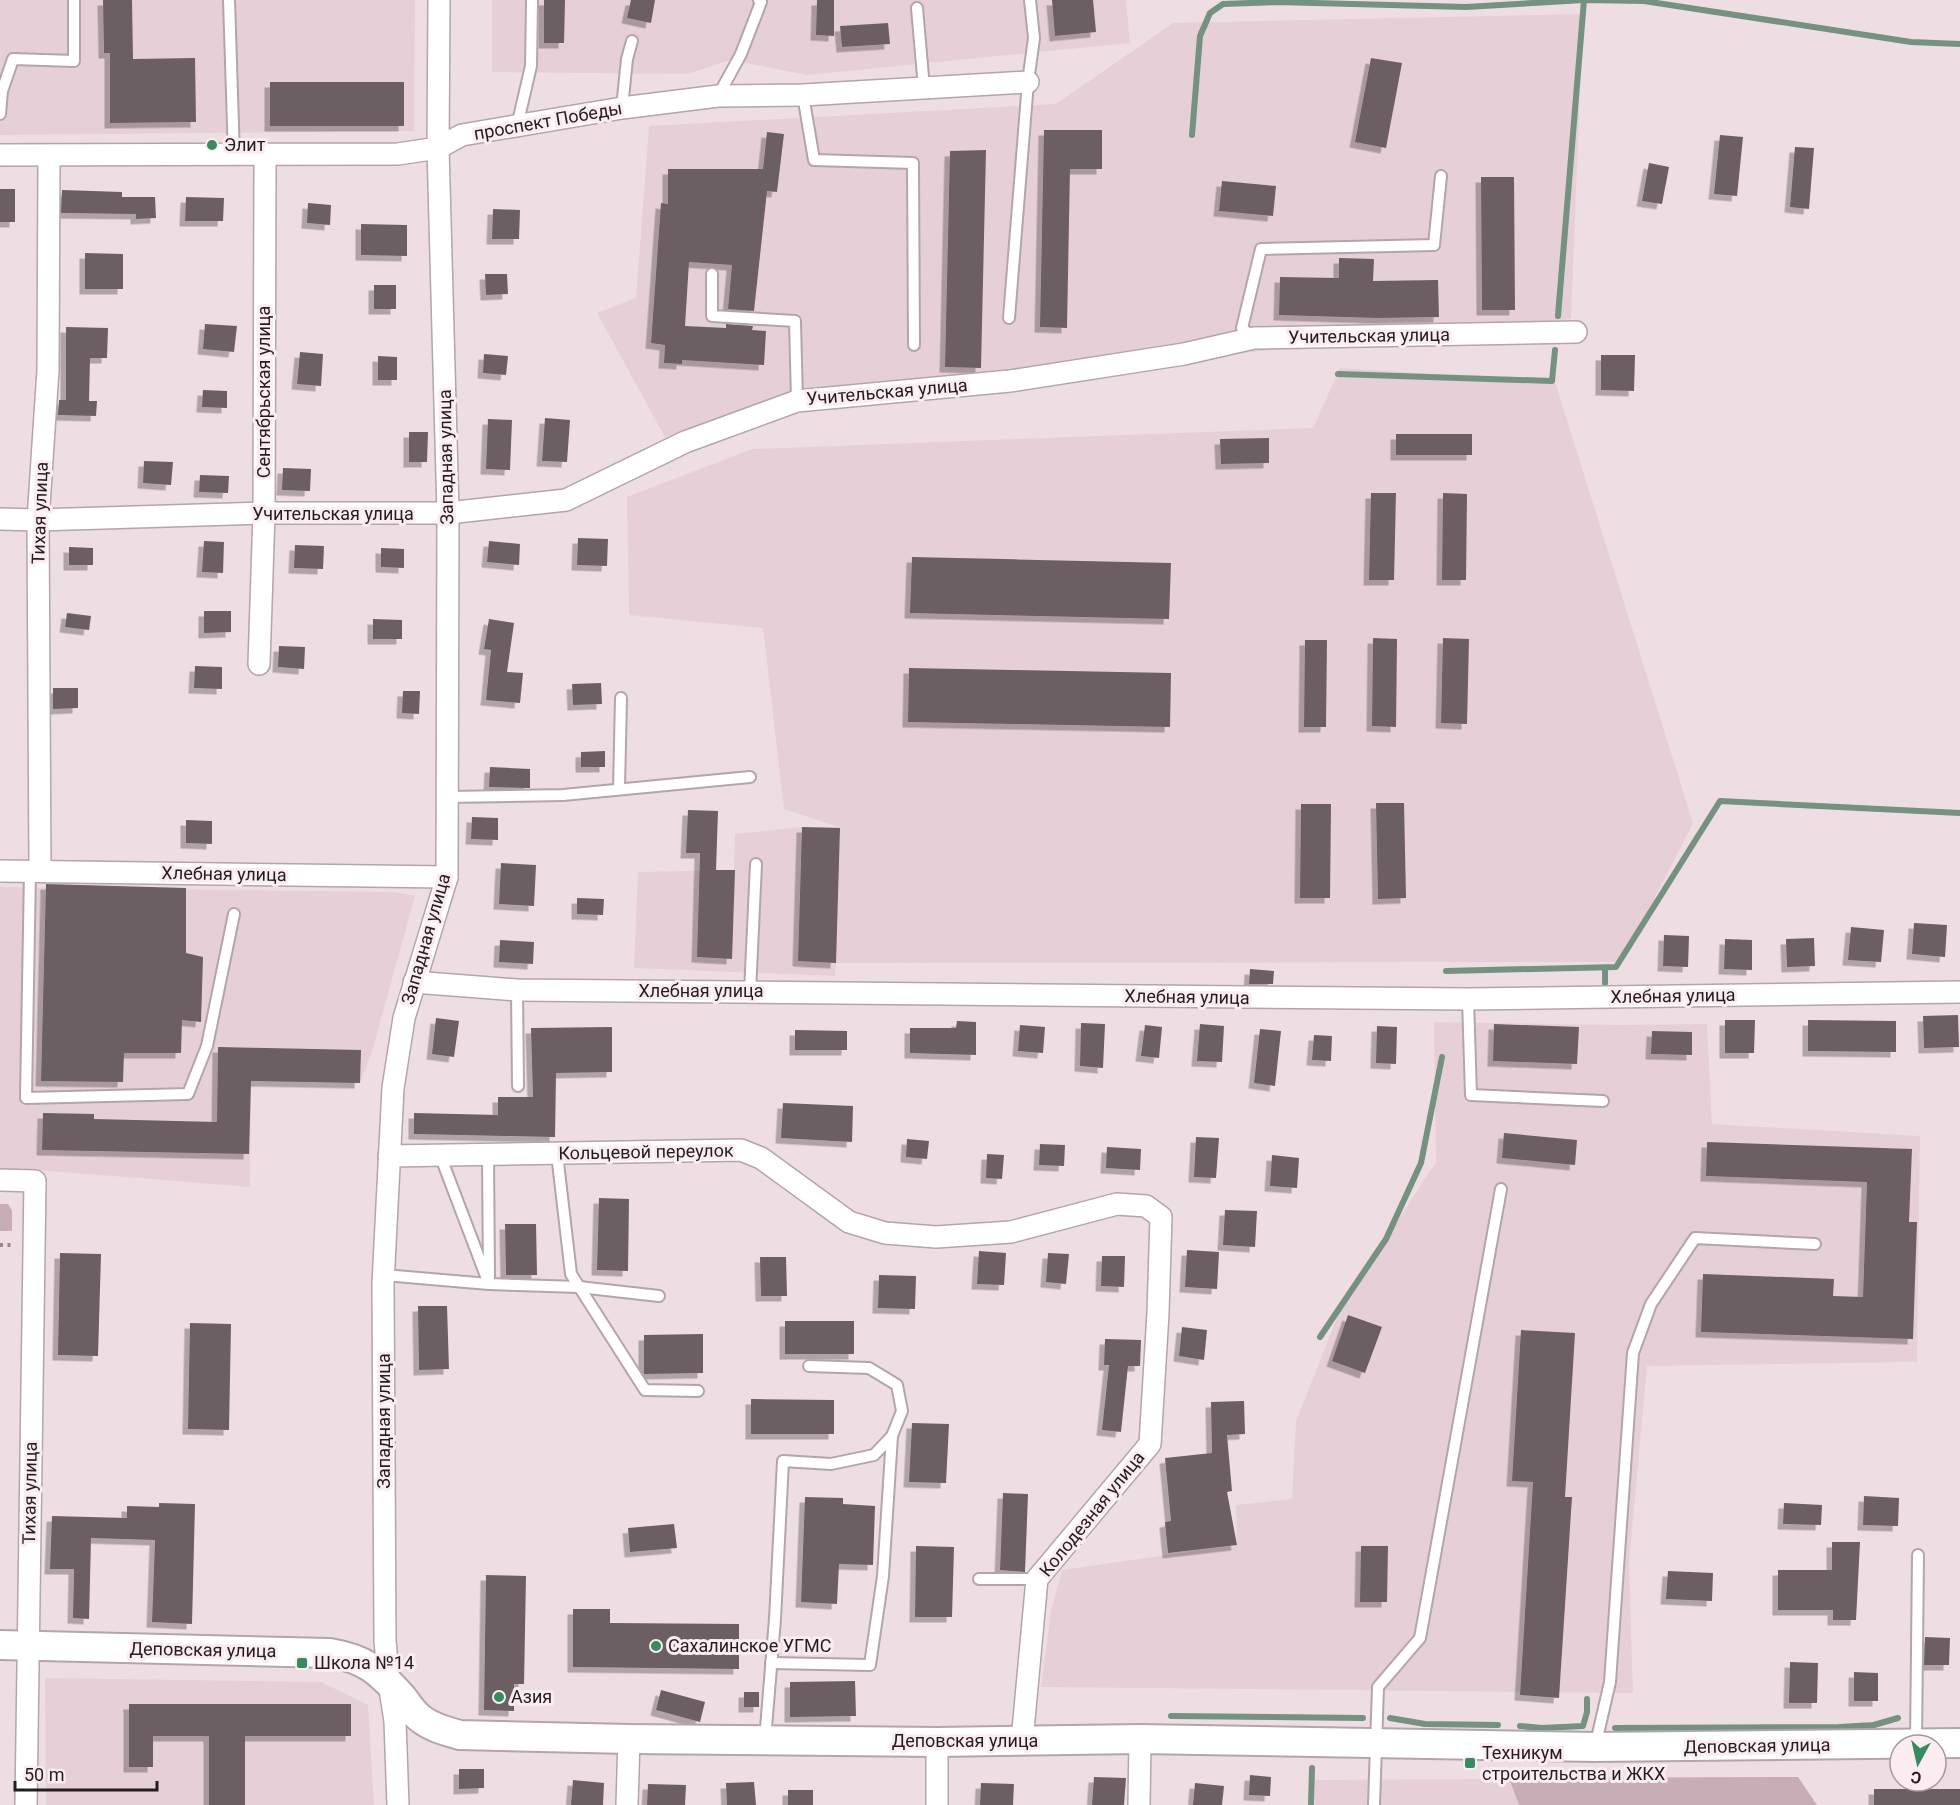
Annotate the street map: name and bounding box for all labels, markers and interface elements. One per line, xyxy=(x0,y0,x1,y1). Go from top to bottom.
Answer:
street label: проспект Победы xyxy=(472,97,624,144)
place label: Элит xyxy=(224,134,266,155)
marker: Элит xyxy=(205,138,219,152)
street label: Сентябрьская улица xyxy=(253,306,274,478)
street label: Учительская улица xyxy=(1288,324,1450,347)
street label: Учительская улица xyxy=(806,374,968,409)
street label: Западная улица xyxy=(434,389,457,525)
street label: Тихая улица xyxy=(27,461,52,565)
street label: Учительская улица xyxy=(252,503,414,524)
street label: Хлебная улица xyxy=(161,862,287,885)
street label: Западная улица xyxy=(397,871,454,1007)
street label: Хлебная улица xyxy=(638,980,764,1001)
street label: Хлебная улица xyxy=(1610,984,1736,1007)
street label: Хлебная улица xyxy=(1124,985,1250,1008)
street label: Кольцевой переулок xyxy=(558,1139,734,1164)
street label: Западная улица xyxy=(373,1353,394,1489)
street label: Тихая улица xyxy=(18,1441,41,1544)
street label: Колодезная улица xyxy=(1035,1447,1149,1581)
place label: Сахалинское УГМС xyxy=(668,1635,831,1656)
street label: Деповская улица xyxy=(129,1638,277,1661)
marker: Сахалинское УГМС xyxy=(649,1639,663,1653)
place label: Школа №14 xyxy=(314,1652,414,1673)
marker: Школа №14 xyxy=(295,1656,309,1670)
place label: Азия xyxy=(511,1686,552,1707)
marker: Азия xyxy=(492,1690,506,1704)
street label: Деповская улица xyxy=(892,1730,1038,1751)
north arrow xyxy=(1888,1733,1948,1793)
street label: Деповская улица xyxy=(1683,1734,1831,1757)
place label: Техникум строительства и ЖКХ xyxy=(1482,1742,1665,1784)
scale bar xyxy=(15,1754,158,1792)
marker: Техникум строительства и ЖКХ xyxy=(1463,1756,1477,1770)
text: 50 m xyxy=(24,1764,64,1785)
text: С xyxy=(1909,1767,1922,1787)

